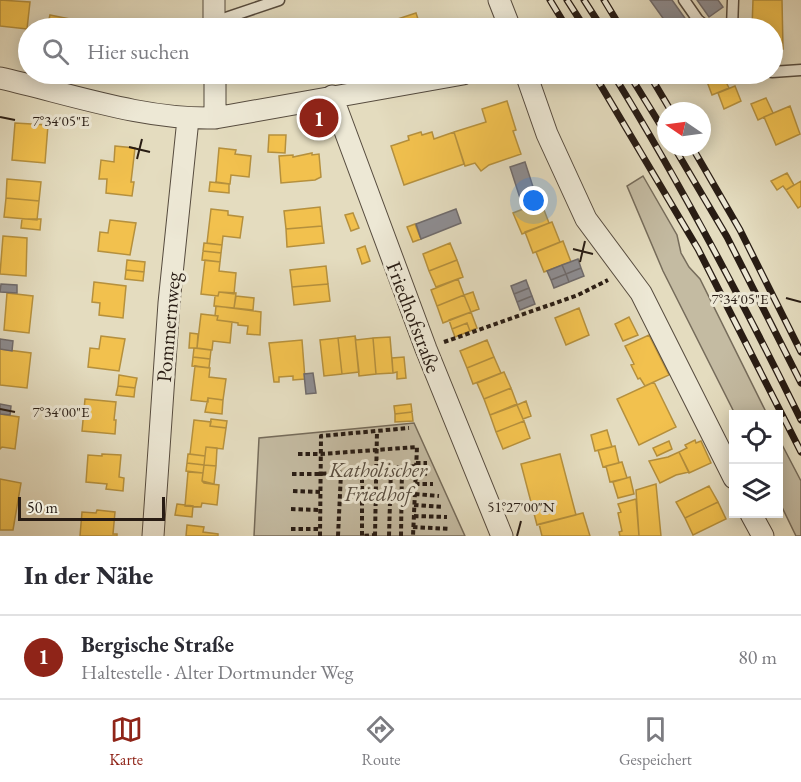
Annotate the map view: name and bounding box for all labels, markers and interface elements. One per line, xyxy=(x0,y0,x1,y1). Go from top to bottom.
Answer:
search box xyxy=(18,18,783,84)
icon: search xyxy=(39,35,72,68)
text: Hier suchen xyxy=(87,37,190,66)
pin: 1 xyxy=(300,96,338,140)
north arrow xyxy=(657,102,711,156)
text: 7°34'05"E xyxy=(33,111,90,130)
your location xyxy=(519,186,548,215)
street label: Friedhofstraße xyxy=(380,258,448,376)
street label: Pommernweg xyxy=(150,270,186,383)
text: 7°34'05"E xyxy=(712,289,769,308)
text: 7°34'00"E xyxy=(33,402,90,421)
map controls xyxy=(729,410,783,518)
button: locate xyxy=(729,410,783,464)
park label: Katholischer Friedhof xyxy=(328,456,428,507)
button: layers xyxy=(729,464,783,518)
scale bar xyxy=(18,494,165,522)
text: 50 m xyxy=(27,497,58,518)
text: 51°27'00"N xyxy=(487,497,555,516)
text: In der Nähe xyxy=(24,558,153,592)
text: Bergische Straße xyxy=(81,630,234,659)
text: 1 xyxy=(38,644,49,670)
text: 80 m xyxy=(738,644,777,670)
text: Haltestelle · Alter Dortmunder Weg xyxy=(81,659,353,685)
tab: Karte xyxy=(109,713,143,770)
tab: Route xyxy=(361,713,401,770)
tab: Gespeichert xyxy=(619,713,692,770)

